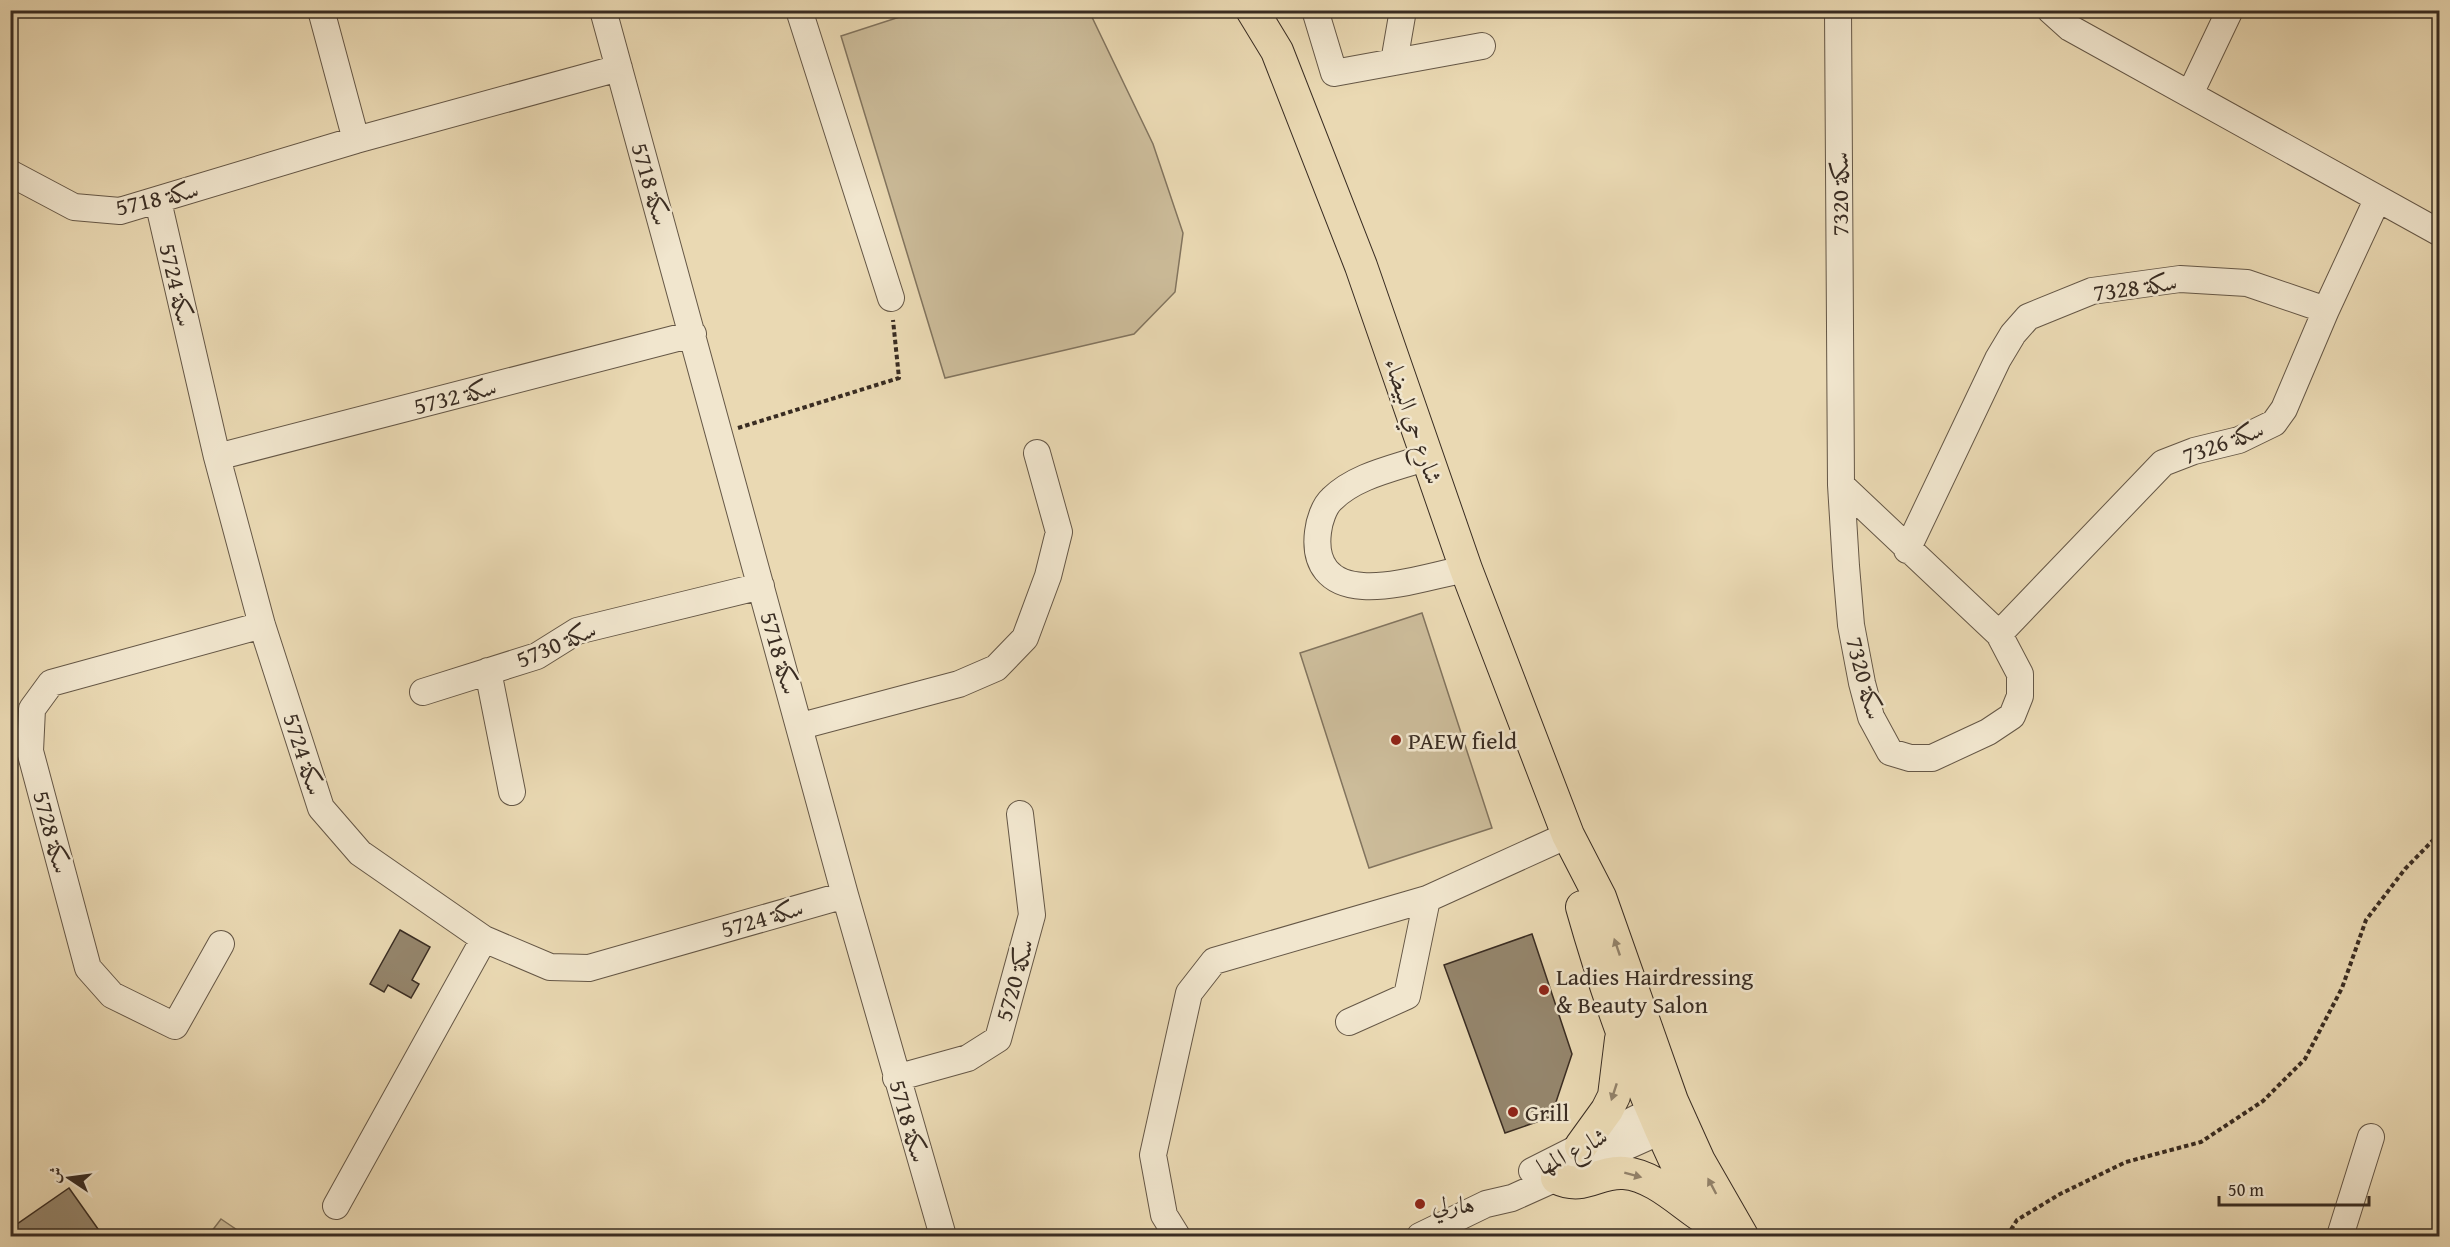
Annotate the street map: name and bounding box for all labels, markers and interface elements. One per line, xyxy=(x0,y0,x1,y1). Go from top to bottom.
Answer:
street label: سكة 5718 xyxy=(623,139,679,229)
street label: سكة 7320 xyxy=(1822,152,1857,236)
street label: سكة 5718 xyxy=(112,171,202,225)
street label: سكة 5724 xyxy=(150,240,204,330)
street label: سكة 7328 xyxy=(2091,264,2179,310)
street label: شارع حي البيضاء xyxy=(1373,353,1452,490)
street label: سكة 5732 xyxy=(410,369,500,423)
street label: سكة 7326 xyxy=(2177,411,2269,473)
street label: سكة 5718 xyxy=(752,608,808,698)
street label: سكة 5730 xyxy=(510,611,602,677)
street label: سكة 7320 xyxy=(1837,633,1893,723)
street label: سكة 5724 xyxy=(274,708,334,800)
place label: PAEW field xyxy=(1408,723,1517,758)
marker: PAEW field xyxy=(1389,733,1403,747)
street label: سكة 5728 xyxy=(24,787,80,877)
street label: سكة 5724 xyxy=(717,890,807,946)
street label: سكة 5720 xyxy=(986,935,1042,1025)
one-way arrow xyxy=(1612,938,1621,956)
place label: Ladies Hairdressing & Beauty Salon xyxy=(1556,959,1753,1022)
marker: Ladies Hairdressing & Beauty Salon xyxy=(1537,983,1551,997)
street label: سكة 5718 xyxy=(881,1076,937,1166)
one-way arrow xyxy=(1609,1083,1618,1101)
place label: Grill xyxy=(1525,1095,1570,1130)
marker: Grill xyxy=(1506,1105,1520,1119)
street label: شارع المها xyxy=(1530,1118,1615,1186)
north arrow xyxy=(39,1148,99,1208)
text: ش xyxy=(41,1164,68,1185)
scale bar xyxy=(2219,1169,2369,1207)
one-way arrow xyxy=(1624,1171,1642,1181)
text: 50 m xyxy=(2228,1176,2264,1203)
one-way arrow xyxy=(1707,1177,1717,1194)
place label: هارلي xyxy=(1432,1187,1475,1224)
marker: هارلي xyxy=(1413,1197,1427,1211)

